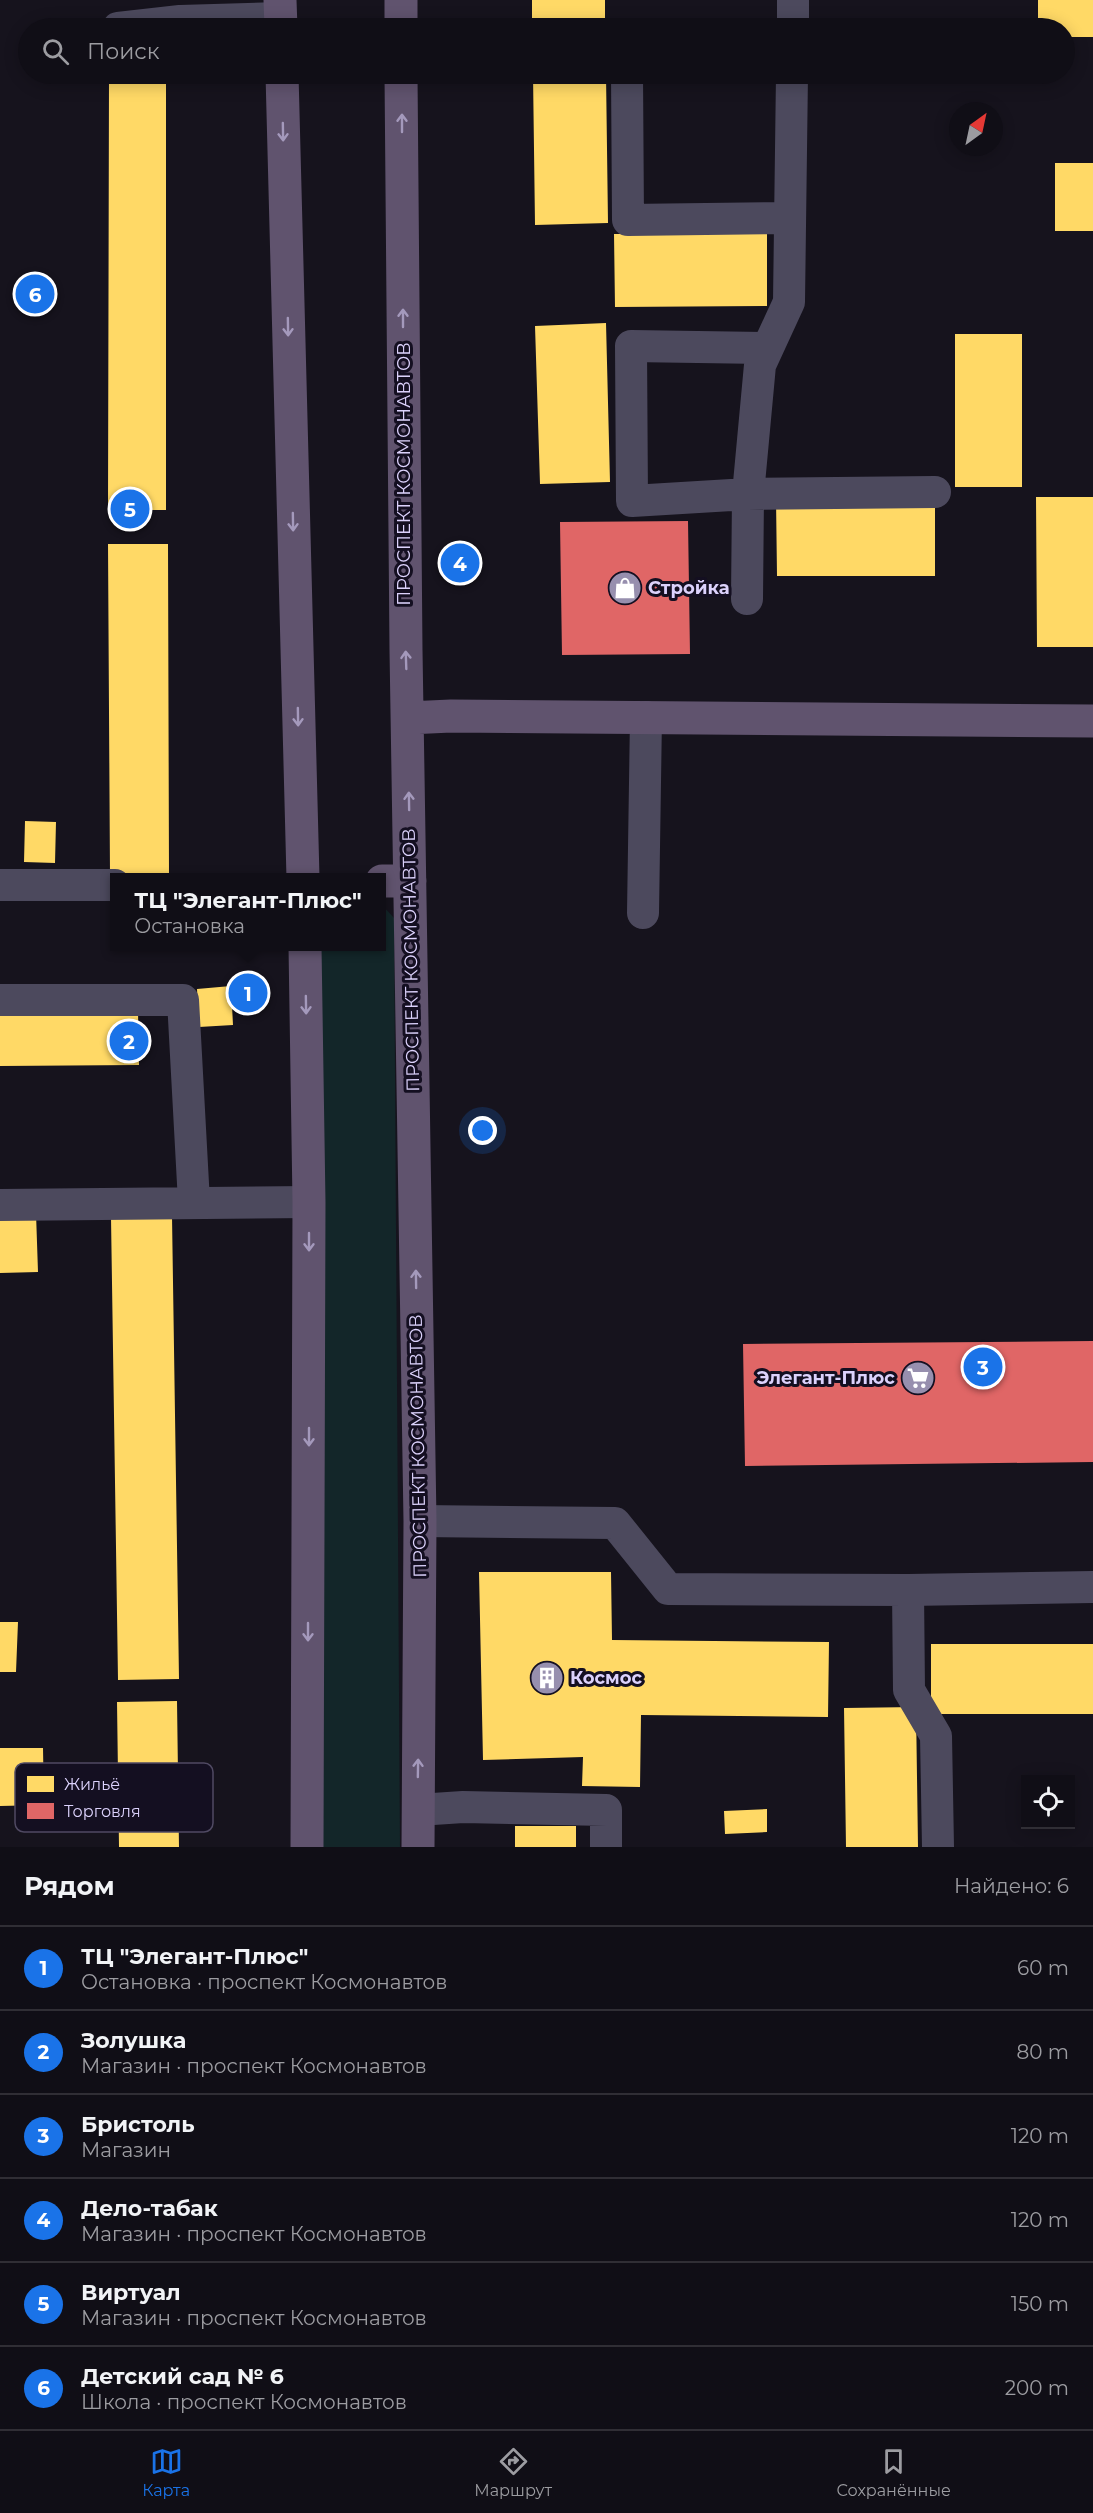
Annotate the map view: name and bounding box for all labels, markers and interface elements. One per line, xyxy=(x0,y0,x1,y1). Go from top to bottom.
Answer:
search box xyxy=(18,18,1075,84)
icon: search xyxy=(39,35,72,68)
text: Поиск xyxy=(87,38,159,65)
north arrow xyxy=(949,102,1003,156)
one-way arrow xyxy=(396,113,407,133)
one-way arrow xyxy=(277,121,289,141)
pin: 6 xyxy=(15,272,54,316)
one-way arrow xyxy=(397,308,409,328)
one-way arrow xyxy=(282,316,294,336)
street label: ПРОСПЕКТ КОСМОНАВТОВ xyxy=(393,342,415,606)
pin: 5 xyxy=(110,486,150,532)
one-way arrow xyxy=(287,511,298,531)
pin: 4 xyxy=(440,540,480,586)
shop icon: Стройка xyxy=(607,570,643,606)
place label: Стройка xyxy=(648,577,730,599)
one-way arrow xyxy=(400,650,412,670)
one-way arrow xyxy=(292,706,303,726)
one-way arrow xyxy=(403,792,414,812)
street label: ПРОСПЕКТ КОСМОНАВТОВ xyxy=(398,828,424,1092)
popup xyxy=(110,873,386,951)
text: ТЦ "Элегант-Плюс" xyxy=(134,887,362,914)
text: Остановка xyxy=(134,914,245,938)
pin: 1 xyxy=(228,970,268,1016)
one-way arrow xyxy=(300,994,311,1014)
pin: 2 xyxy=(110,1018,148,1064)
your location xyxy=(468,1116,497,1145)
one-way arrow xyxy=(303,1231,315,1251)
one-way arrow xyxy=(410,1269,422,1289)
street label: ПРОСПЕКТ КОСМОНАВТОВ xyxy=(405,1314,431,1578)
pin: 3 xyxy=(964,1344,1002,1390)
supermarket icon: Элегант-Плюс xyxy=(900,1360,936,1396)
place label: Элегант-Плюс xyxy=(756,1367,895,1389)
one-way arrow xyxy=(303,1426,315,1446)
one-way arrow xyxy=(302,1621,314,1641)
building icon: Космос xyxy=(529,1660,565,1696)
place label: Космос xyxy=(570,1667,643,1689)
one-way arrow xyxy=(412,1758,424,1778)
legend xyxy=(15,1763,213,1832)
text: Жильё xyxy=(64,1775,120,1794)
map controls xyxy=(1021,1775,1075,1829)
button: locate xyxy=(1021,1775,1075,1829)
text: Торговля xyxy=(64,1802,141,1821)
text: Рядом xyxy=(24,1870,115,1902)
text: Найдено: 6 xyxy=(954,1874,1069,1898)
text: ТЦ "Элегант-Плюс" xyxy=(81,1943,308,1970)
text: 1 xyxy=(40,1956,47,1980)
text: 60 m xyxy=(1017,1956,1069,1980)
text: Остановка · проспект Космонавтов xyxy=(81,1970,447,1994)
text: Золушка xyxy=(81,2027,186,2054)
text: 2 xyxy=(38,2040,49,2064)
text: 80 m xyxy=(1017,2040,1069,2064)
text: Магазин · проспект Космонавтов xyxy=(81,2054,427,2078)
text: Бристоль xyxy=(81,2111,195,2138)
text: 3 xyxy=(38,2124,49,2148)
text: 120 m xyxy=(1011,2124,1069,2148)
text: Магазин xyxy=(81,2138,171,2162)
text: Дело-табак xyxy=(81,2195,218,2222)
text: 4 xyxy=(37,2208,50,2232)
text: 120 m xyxy=(1011,2208,1069,2232)
text: Магазин · проспект Космонавтов xyxy=(81,2222,427,2246)
text: Виртуал xyxy=(81,2279,181,2306)
text: 5 xyxy=(38,2292,49,2316)
text: 150 m xyxy=(1011,2292,1069,2316)
text: Магазин · проспект Космонавтов xyxy=(81,2306,427,2330)
text: Детский сад № 6 xyxy=(81,2363,284,2390)
text: 6 xyxy=(37,2376,50,2400)
text: 200 m xyxy=(1005,2376,1069,2400)
text: Школа · проспект Космонавтов xyxy=(81,2390,407,2414)
tab: Карта xyxy=(142,2445,190,2500)
tab: Маршрут xyxy=(474,2445,552,2500)
tab: Сохранённые xyxy=(836,2445,951,2500)

